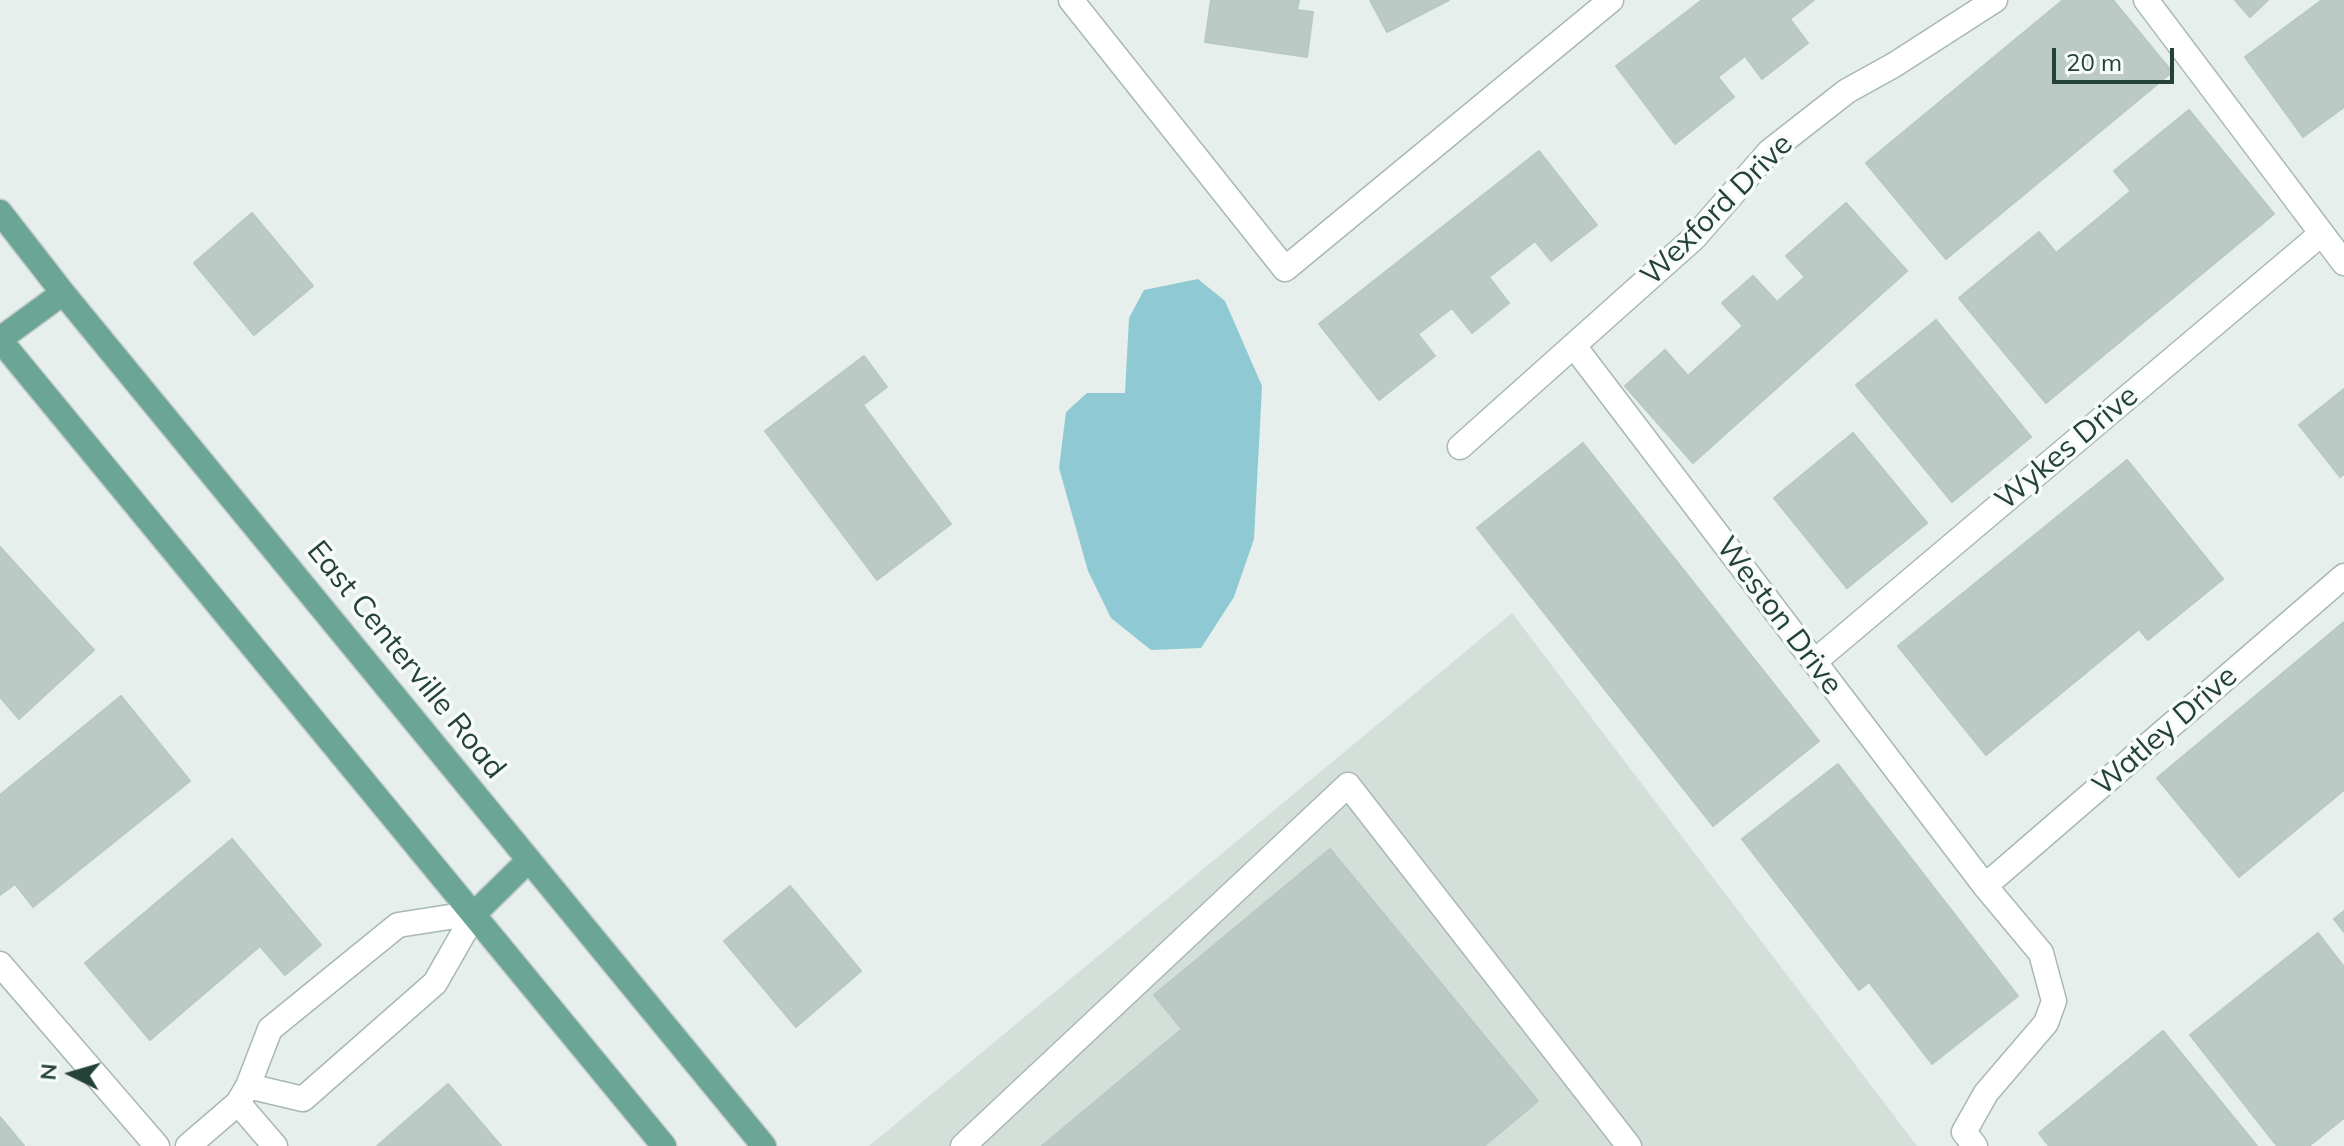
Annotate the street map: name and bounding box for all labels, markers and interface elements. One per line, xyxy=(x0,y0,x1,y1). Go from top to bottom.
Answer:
scale bar xyxy=(2056,32,2178,82)
text: 20 m xyxy=(2066,47,2122,77)
street label: Wexford Drive xyxy=(1634,127,1800,293)
street label: Wykes Drive xyxy=(1988,378,2146,518)
street label: Weston Drive xyxy=(1708,530,1850,702)
street label: East Centerville Road xyxy=(299,534,513,786)
street label: Watley Drive xyxy=(2085,658,2245,804)
north arrow xyxy=(32,1034,112,1114)
text: N xyxy=(33,1062,63,1081)

